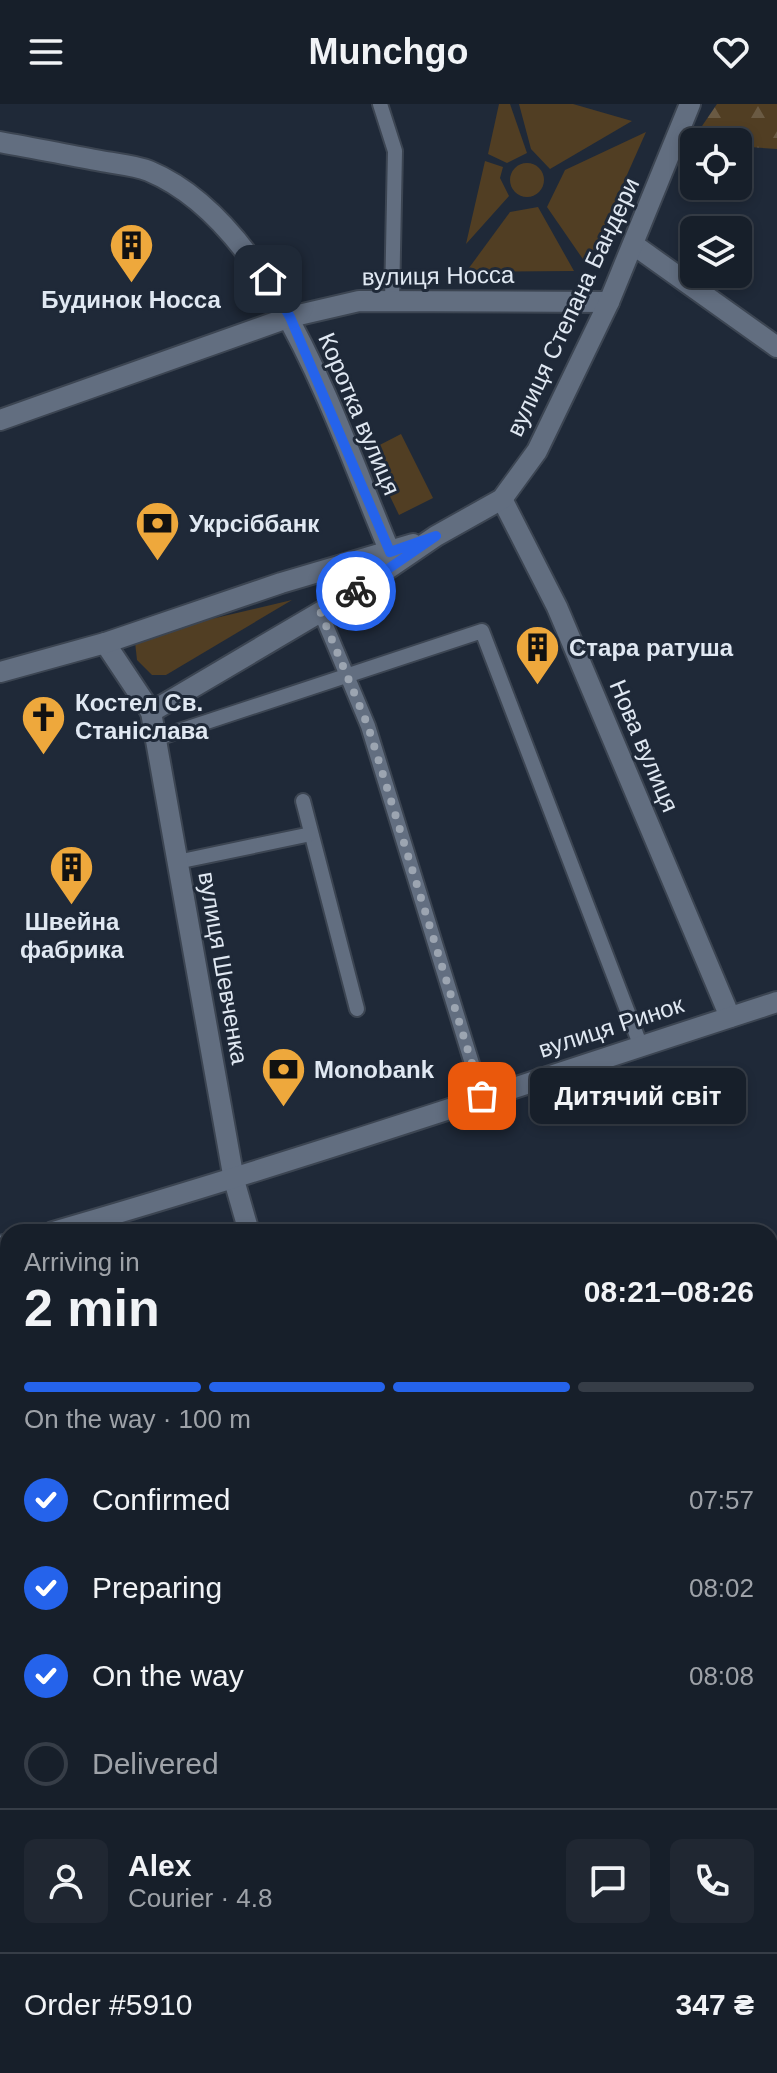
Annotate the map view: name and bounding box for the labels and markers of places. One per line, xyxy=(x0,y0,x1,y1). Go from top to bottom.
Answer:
building icon: Будинок Носса xyxy=(107,222,155,285)
pin xyxy=(234,245,302,313)
place label: Будинок Носса xyxy=(41,286,221,313)
bank icon: Укрсіббанк xyxy=(134,500,182,563)
place label: Укрсіббанк xyxy=(189,510,320,537)
building icon: Стара ратуша xyxy=(514,624,562,687)
place label: Стара ратуша xyxy=(569,634,734,661)
place label: Костел Св. Станіслава xyxy=(75,689,209,744)
church icon: Костел Св. Станіслава xyxy=(20,693,68,756)
building icon: Швейна фабрика xyxy=(48,844,96,907)
place label: Швейна фабрика xyxy=(20,908,125,963)
bank icon: Monobank xyxy=(259,1046,307,1109)
place label: Monobank xyxy=(314,1056,435,1083)
pin xyxy=(448,1062,516,1130)
callout: Дитячий світ xyxy=(530,1068,746,1124)

